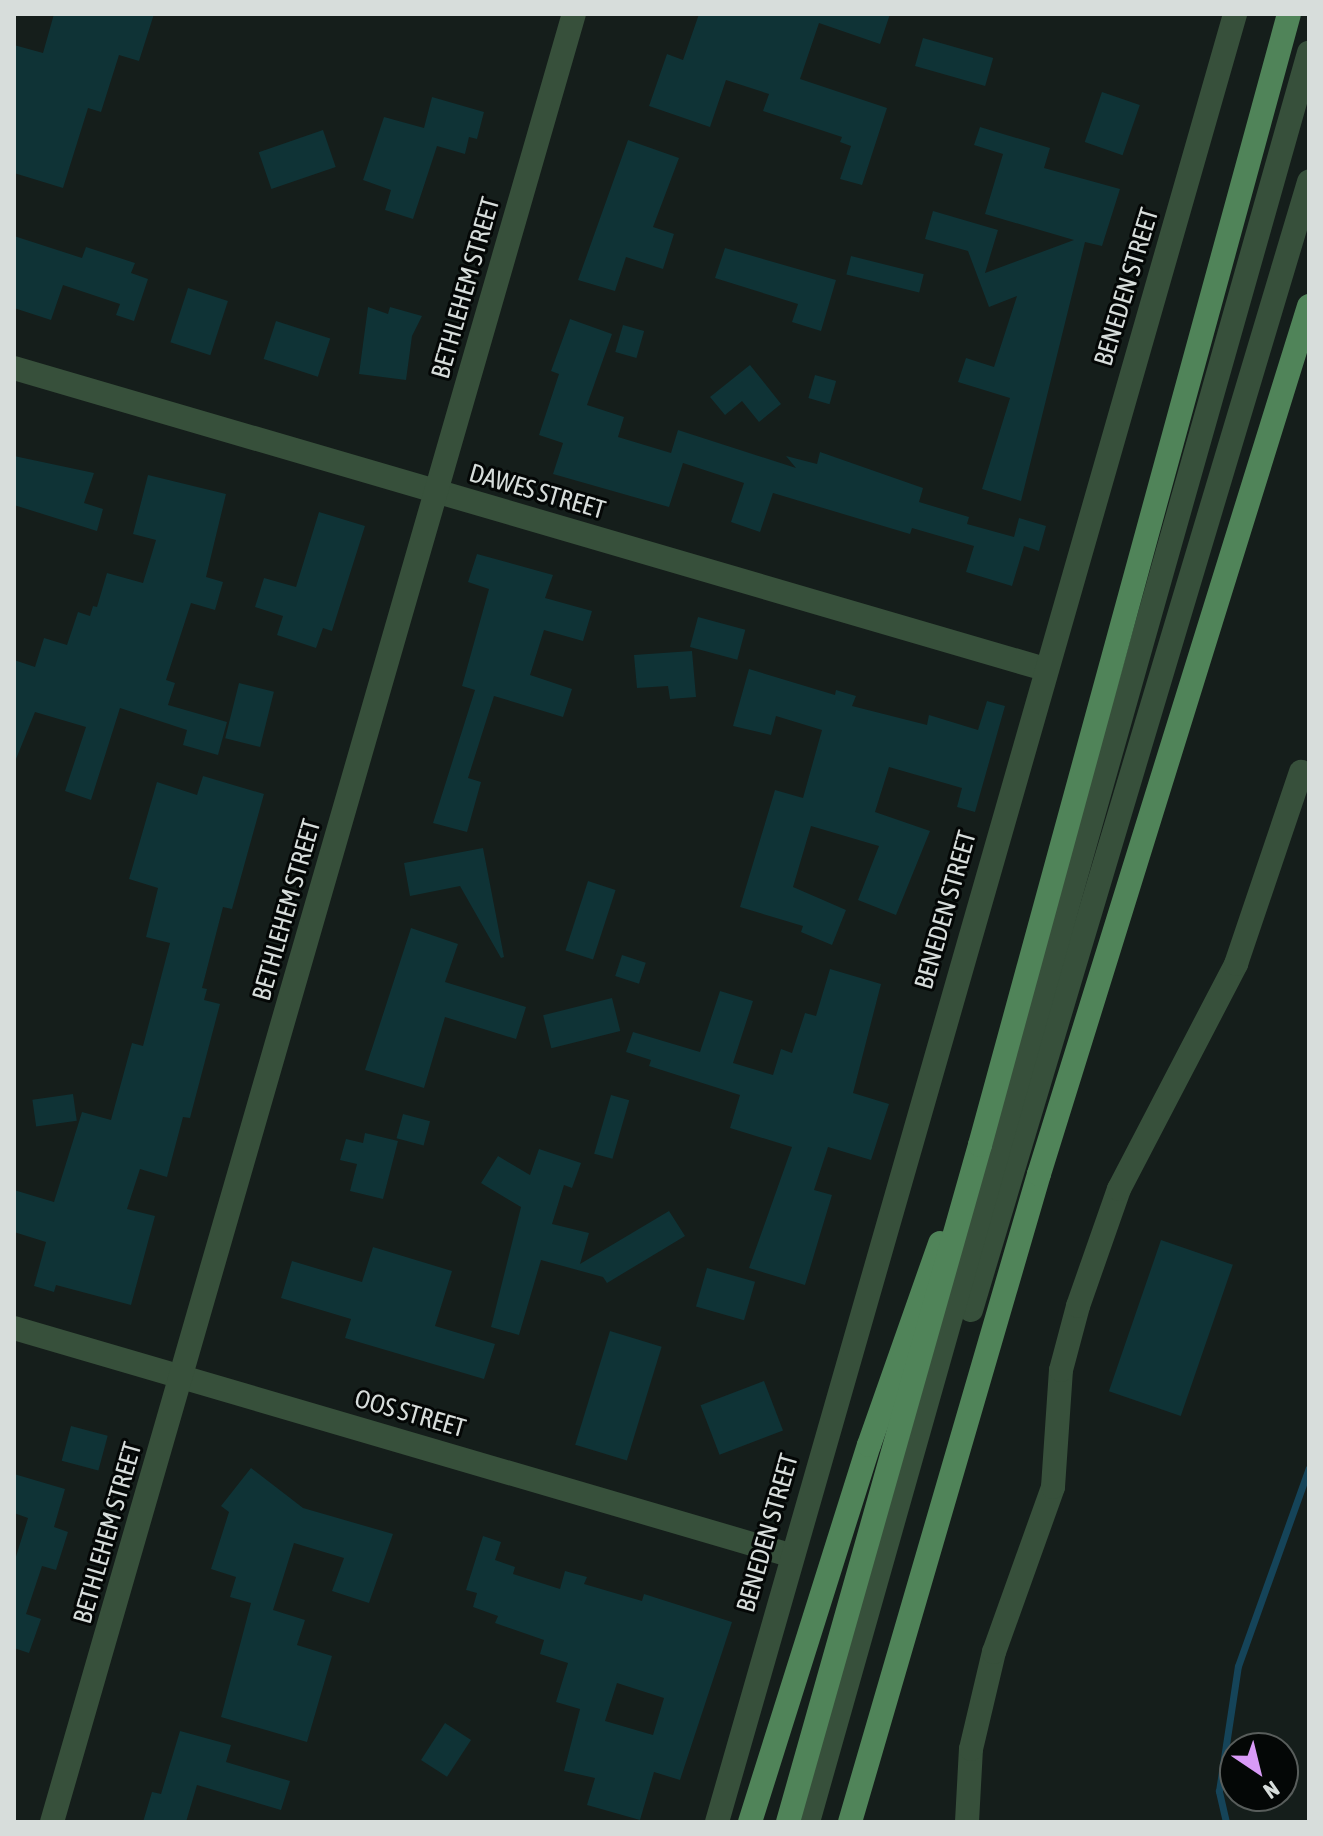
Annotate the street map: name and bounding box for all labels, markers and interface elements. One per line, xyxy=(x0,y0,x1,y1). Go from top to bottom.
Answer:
street label: BETHLEHEM STREET xyxy=(425,194,507,382)
street label: BENEDEN STREET xyxy=(1088,204,1166,370)
street label: DAWES STREET xyxy=(465,458,609,526)
street label: BETHLEHEM STREET xyxy=(246,816,328,1004)
street label: BENEDEN STREET xyxy=(909,827,983,993)
street label: OOS STREET xyxy=(351,1383,469,1445)
street label: BETHLEHEM STREET xyxy=(67,1439,149,1627)
street label: BENEDEN STREET xyxy=(731,1450,805,1616)
north arrow xyxy=(1219,1732,1299,1812)
text: N xyxy=(1259,1776,1284,1804)

